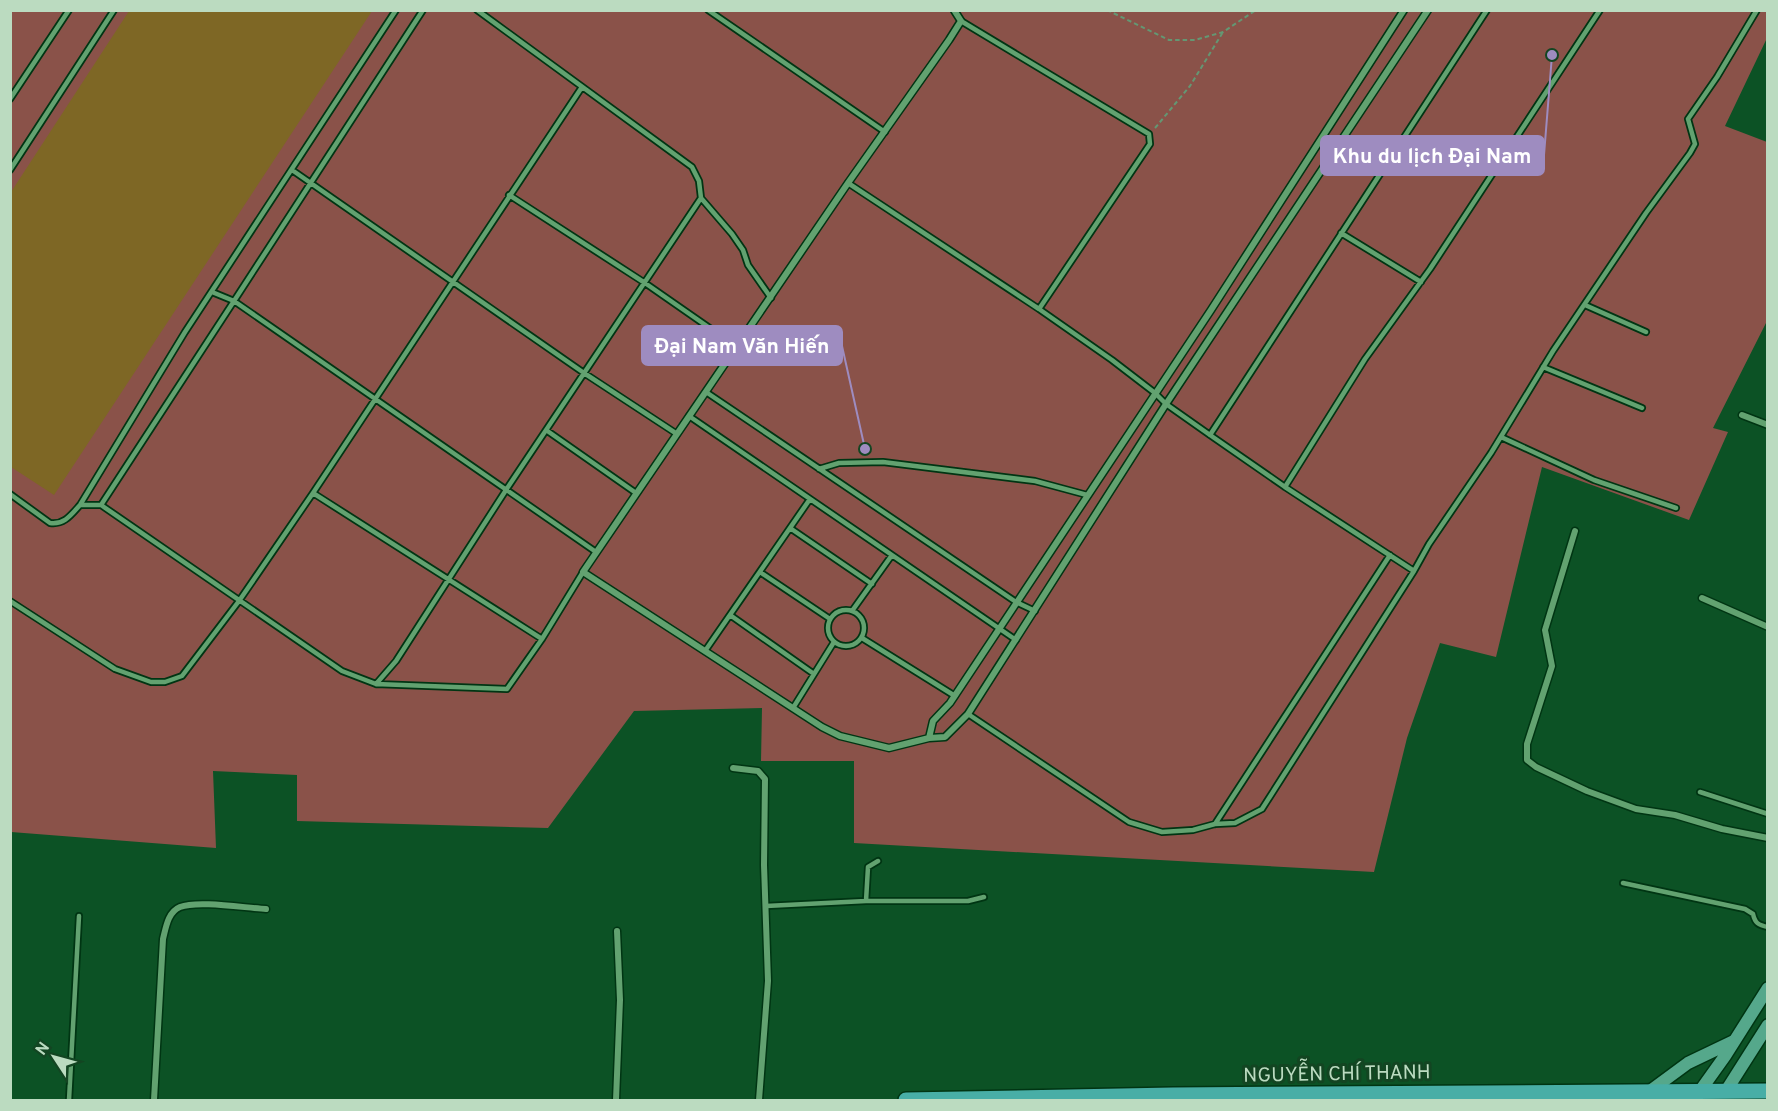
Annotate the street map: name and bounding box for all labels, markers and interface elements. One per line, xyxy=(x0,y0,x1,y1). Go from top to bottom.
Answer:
callout: Khu du lịch Đại Nam xyxy=(1321,136,1544,175)
text: Khu du lịch Đại Nam xyxy=(1333,144,1531,171)
callout: Đại Nam Văn Hiến xyxy=(642,326,842,365)
text: Đại Nam Văn Hiến xyxy=(655,334,829,361)
north arrow xyxy=(24,1027,84,1087)
text: N xyxy=(32,1039,55,1060)
street label: NGUYỄN CHÍ THANH xyxy=(1243,1054,1431,1090)

